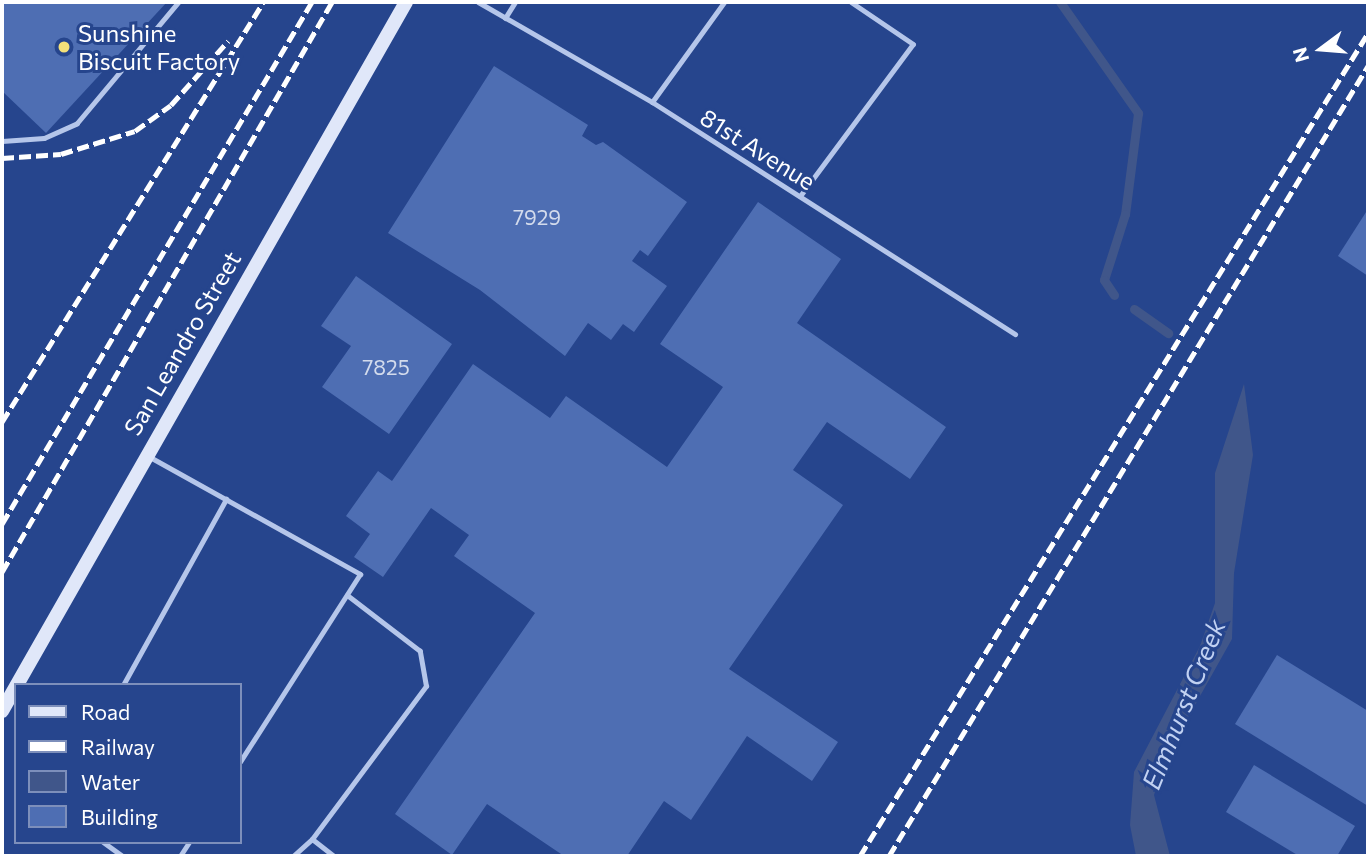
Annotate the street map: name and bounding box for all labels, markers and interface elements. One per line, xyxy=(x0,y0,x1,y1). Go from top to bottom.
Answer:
north arrow xyxy=(1286,14,1356,84)
place label: Sunshine Biscuit Factory xyxy=(78,19,240,75)
marker: Sunshine Biscuit Factory xyxy=(56,39,72,55)
text: N xyxy=(1287,45,1313,65)
street label: 81st Avenue xyxy=(695,102,821,196)
house number: 7929 xyxy=(513,204,561,230)
street label: San Leandro Street xyxy=(118,246,246,440)
house number: 7825 xyxy=(362,354,410,380)
water label: Elmhurst Creek xyxy=(1135,614,1231,794)
legend xyxy=(14,683,242,844)
text: Road xyxy=(81,699,130,724)
text: Railway xyxy=(81,734,155,759)
text: Water xyxy=(81,769,140,794)
text: Building xyxy=(81,804,158,829)

